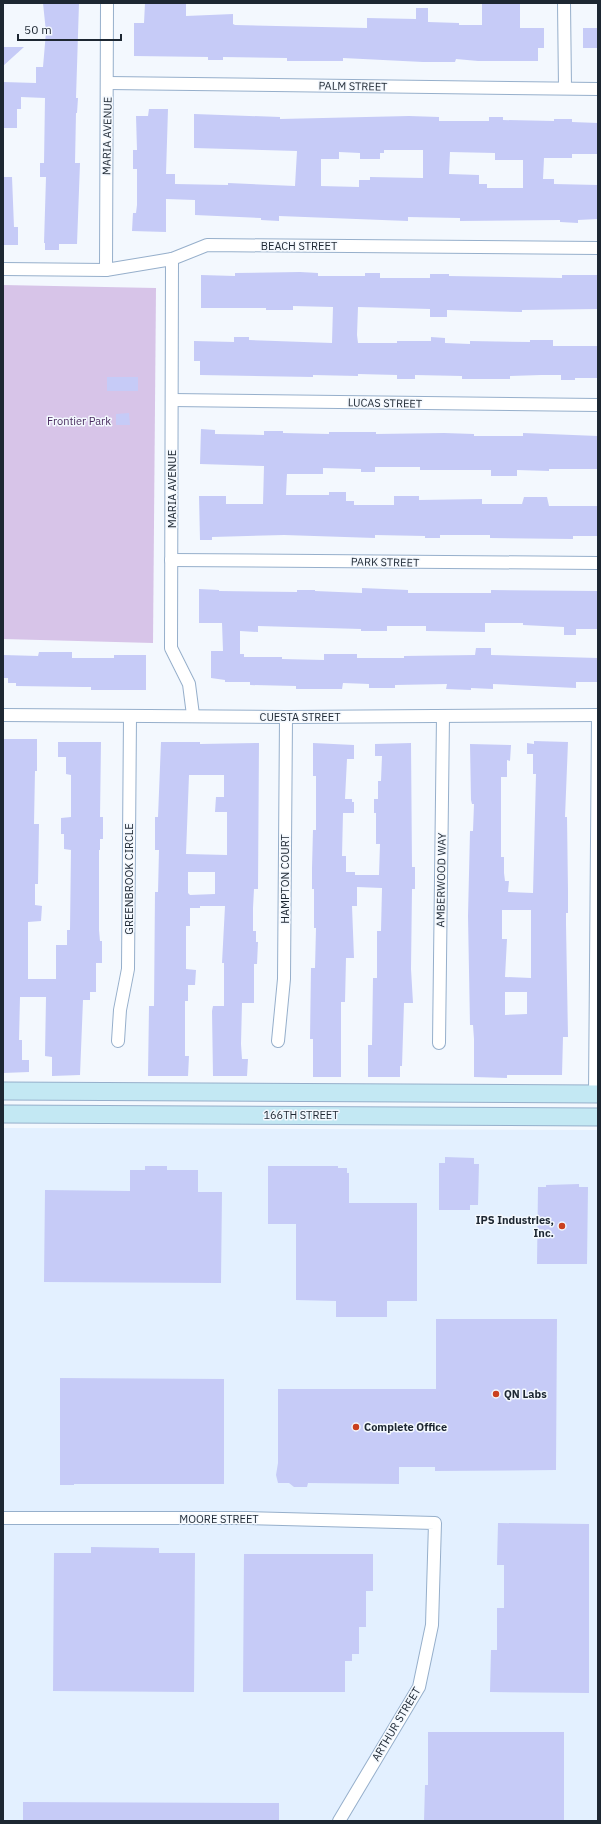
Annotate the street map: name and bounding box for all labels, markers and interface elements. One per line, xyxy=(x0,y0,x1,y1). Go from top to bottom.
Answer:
scale bar xyxy=(18,16,121,42)
text: 50 m xyxy=(24,22,52,37)
street label: PALM STREET xyxy=(318,78,388,94)
street label: MARIA AVENUE xyxy=(99,97,115,175)
street label: BEACH STREET xyxy=(261,239,338,253)
street label: LUCAS STREET xyxy=(348,395,423,411)
park label: Frontier Park xyxy=(47,414,111,428)
street label: MARIA AVENUE xyxy=(165,450,179,528)
street label: PARK STREET xyxy=(351,554,420,570)
street label: CUESTA STREET xyxy=(260,710,341,724)
street label: GREENBROOK CIRCLE xyxy=(122,823,136,935)
street label: AMBERWOOD WAY xyxy=(433,832,449,927)
street label: HAMPTON COURT xyxy=(278,833,292,924)
street label: 166TH STREET xyxy=(263,1108,339,1122)
place label: IPS Industries, Inc. xyxy=(476,1213,554,1240)
marker: IPS Industries, Inc. xyxy=(557,1221,567,1231)
place label: QN Labs xyxy=(504,1387,547,1401)
marker: QN Labs xyxy=(491,1389,501,1399)
place label: Complete Office xyxy=(364,1420,447,1434)
marker: Complete Office xyxy=(351,1422,361,1432)
street label: MOORE STREET xyxy=(179,1512,259,1526)
street label: ARTHUR STREET xyxy=(368,1684,424,1763)

